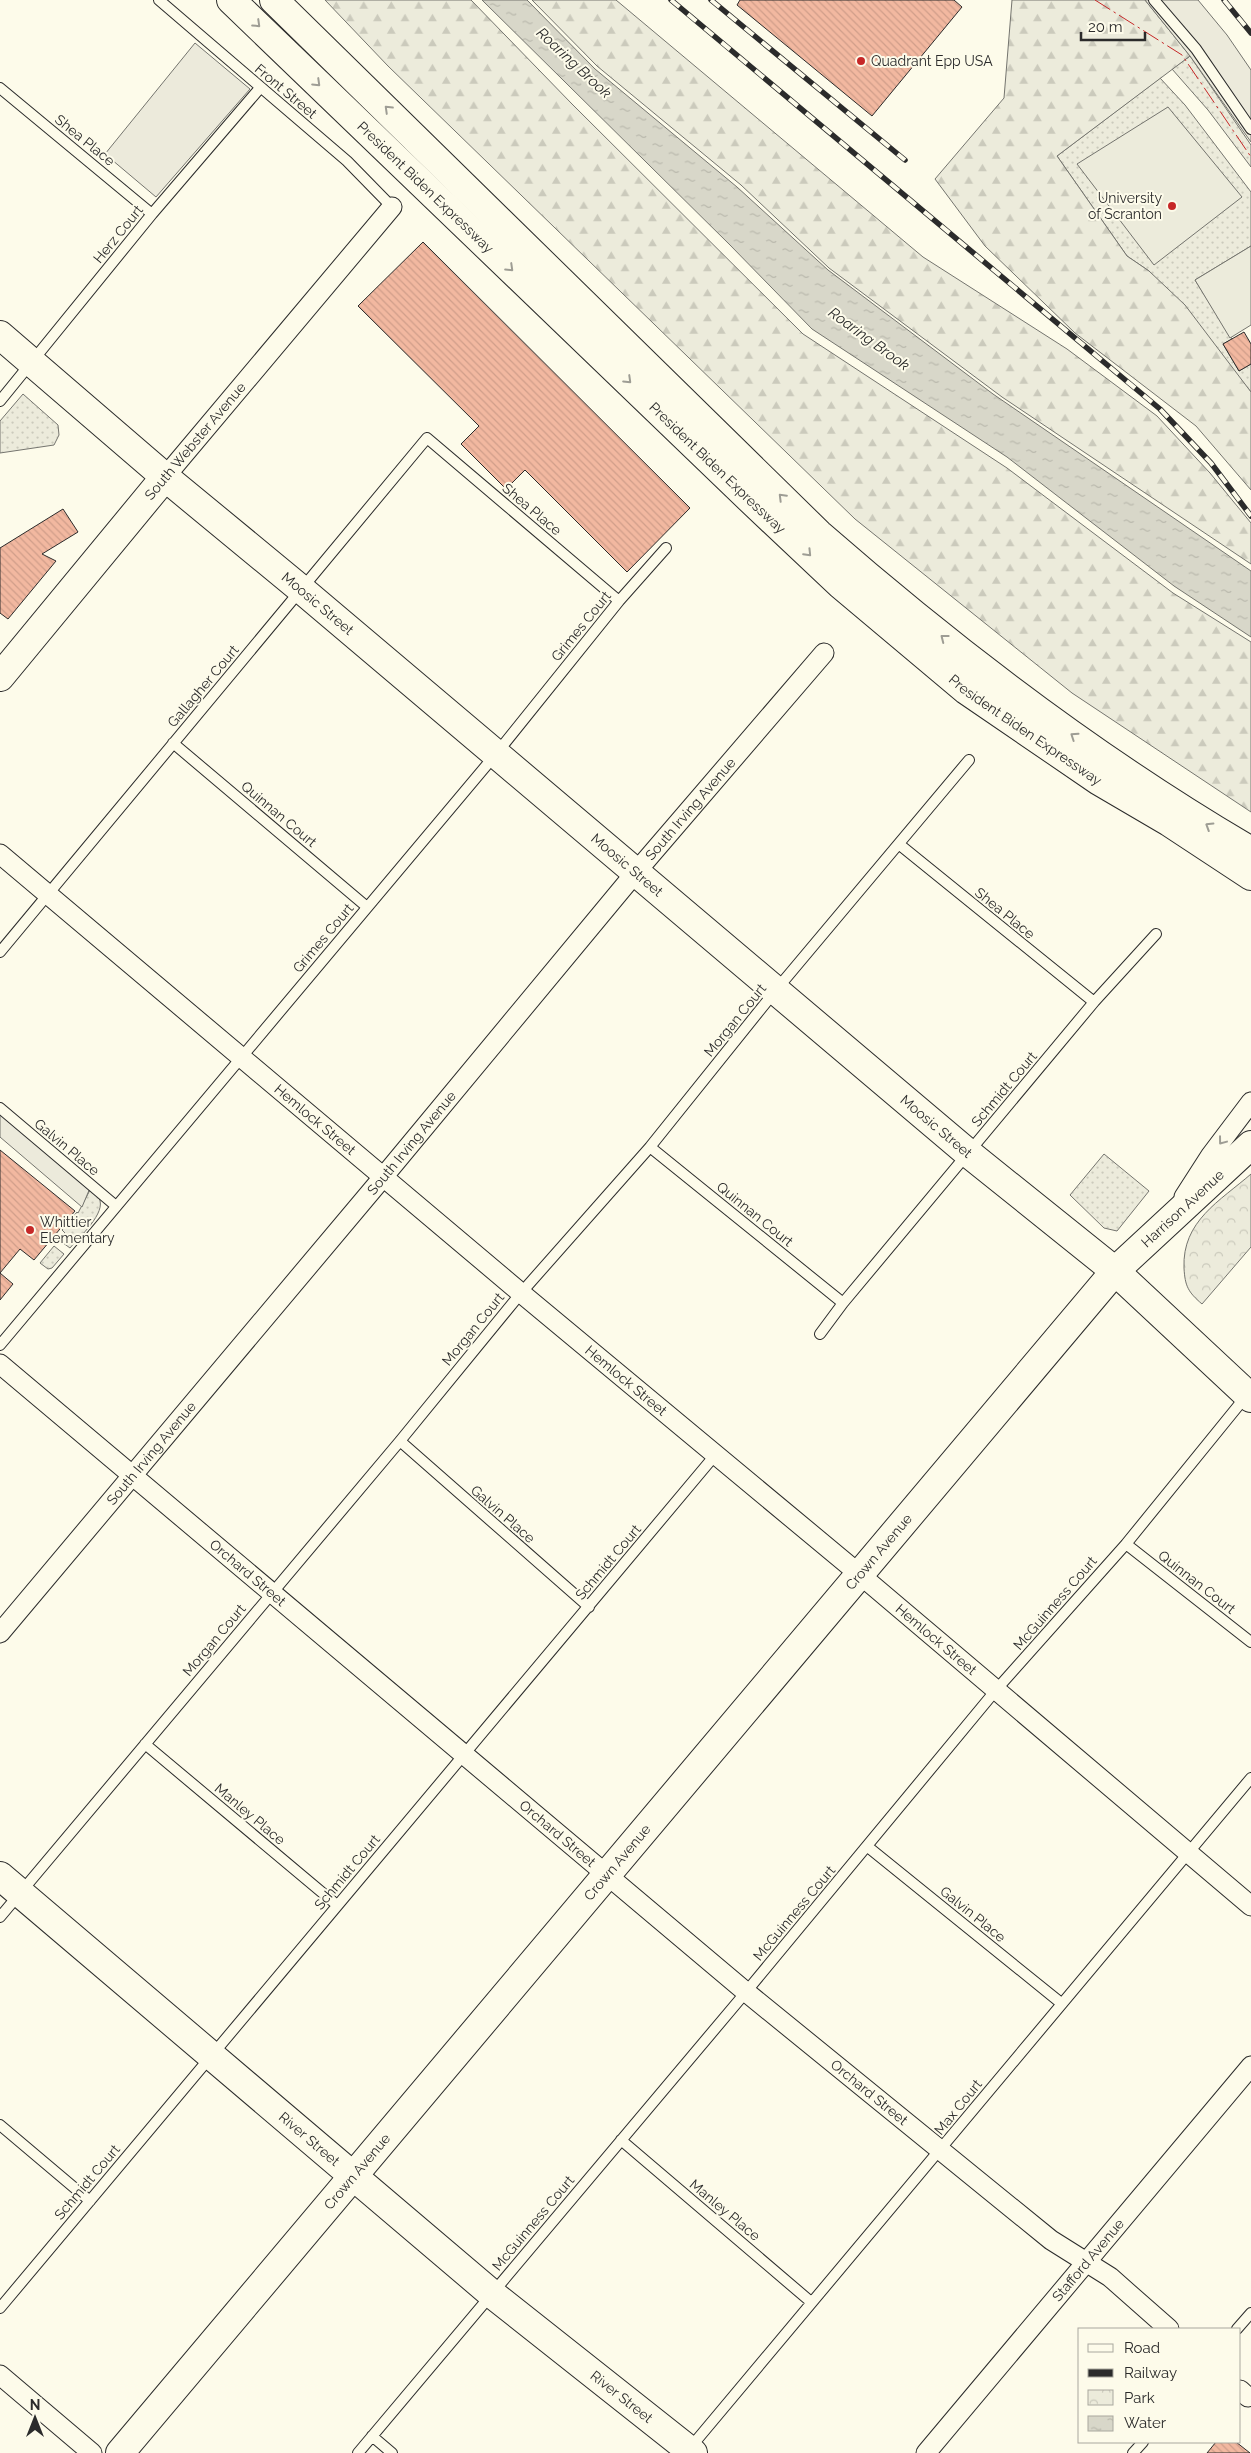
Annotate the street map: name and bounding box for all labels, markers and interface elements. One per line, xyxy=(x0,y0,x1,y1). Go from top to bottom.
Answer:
scale bar xyxy=(1081,10,1145,42)
one-way arrow xyxy=(251,18,260,27)
text: 20 m xyxy=(1088,18,1123,36)
water label: Roaring Brook xyxy=(533,24,615,102)
place label: Quadrant Epp USA xyxy=(871,53,993,69)
marker: Quadrant Epp USA xyxy=(855,55,867,67)
street label: Front Street xyxy=(252,60,320,122)
one-way arrow xyxy=(312,77,321,86)
one-way arrow xyxy=(384,106,393,115)
street label: Shea Place xyxy=(52,111,118,169)
street label: President Biden Expressway xyxy=(354,118,497,257)
place label: University of Scranton xyxy=(1088,190,1162,222)
marker: University of Scranton xyxy=(1166,200,1178,212)
street label: Herz Court xyxy=(90,202,146,266)
one-way arrow xyxy=(505,262,514,271)
water label: Roaring Brook xyxy=(825,304,913,374)
one-way arrow xyxy=(622,374,631,383)
street label: South Webster Avenue xyxy=(141,379,249,503)
street label: President Biden Expressway xyxy=(646,399,789,537)
street label: Shea Place xyxy=(499,480,565,538)
one-way arrow xyxy=(779,494,788,503)
one-way arrow xyxy=(802,547,811,556)
street label: Moosic Street xyxy=(279,569,357,638)
street label: Grimes Court xyxy=(548,588,614,664)
one-way arrow xyxy=(941,636,950,644)
street label: Gallagher Court xyxy=(164,642,242,730)
street label: President Biden Expressway xyxy=(946,671,1105,789)
one-way arrow xyxy=(1070,733,1080,742)
street label: South Irving Avenue xyxy=(642,754,739,863)
street label: Quinnan Court xyxy=(238,778,320,850)
one-way arrow xyxy=(1206,822,1215,832)
street label: Moosic Street xyxy=(588,830,666,900)
street label: Shea Place xyxy=(972,884,1038,942)
street label: Grimes Court xyxy=(289,900,357,976)
street label: Morgan Court xyxy=(701,980,769,1060)
street label: Schmidt Court xyxy=(968,1048,1040,1130)
street label: Hemlock Street xyxy=(271,1081,359,1158)
street label: South Irving Avenue xyxy=(364,1088,459,1198)
street label: Moosic Street xyxy=(897,1092,976,1161)
street label: Galvin Place xyxy=(31,1115,103,1179)
one-way arrow xyxy=(1219,1135,1227,1144)
street label: Harrison Avenue xyxy=(1138,1166,1227,1251)
street label: Quinnan Court xyxy=(714,1178,797,1250)
place label: Whittier Elementary xyxy=(40,1214,115,1246)
marker: Whittier Elementary xyxy=(24,1224,36,1236)
street label: Morgan Court xyxy=(439,1289,507,1369)
street label: Hemlock Street xyxy=(582,1342,670,1419)
street label: South Irving Avenue xyxy=(103,1398,199,1508)
street label: Galvin Place xyxy=(468,1482,538,1546)
street label: Crown Avenue xyxy=(842,1511,915,1593)
street label: Schmidt Court xyxy=(572,1521,644,1603)
street label: Orchard Street xyxy=(207,1536,289,1609)
street label: Quinnan Court xyxy=(1155,1547,1239,1617)
street label: McGuinness Court xyxy=(1010,1553,1100,1653)
street label: Morgan Court xyxy=(179,1601,249,1679)
street label: Hemlock Street xyxy=(893,1601,980,1678)
street label: Manley Place xyxy=(212,1780,288,1848)
street label: Orchard Street xyxy=(516,1797,599,1870)
street label: Crown Avenue xyxy=(581,1821,654,1904)
street label: Schmidt Court xyxy=(311,1831,383,1913)
street label: McGuinness Court xyxy=(750,1862,838,1964)
street label: Galvin Place xyxy=(937,1883,1009,1945)
street label: Orchard Street xyxy=(828,2056,911,2128)
street label: Max Court xyxy=(931,2076,985,2138)
street label: River Street xyxy=(276,2109,343,2169)
street label: Crown Avenue xyxy=(321,2130,393,2213)
street label: Schmidt Court xyxy=(51,2141,123,2223)
street label: McGuinness Court xyxy=(489,2172,577,2274)
street label: Manley Place xyxy=(687,2176,763,2244)
street label: Stafford Avenue xyxy=(1049,2216,1127,2304)
legend xyxy=(1078,2328,1241,2443)
text: Road xyxy=(1124,2339,1160,2357)
text: Railway xyxy=(1124,2364,1177,2382)
street label: River Street xyxy=(588,2367,656,2426)
text: Park xyxy=(1124,2389,1155,2407)
north arrow xyxy=(10,2393,60,2443)
text: N xyxy=(30,2397,40,2413)
text: Water xyxy=(1124,2414,1167,2432)

